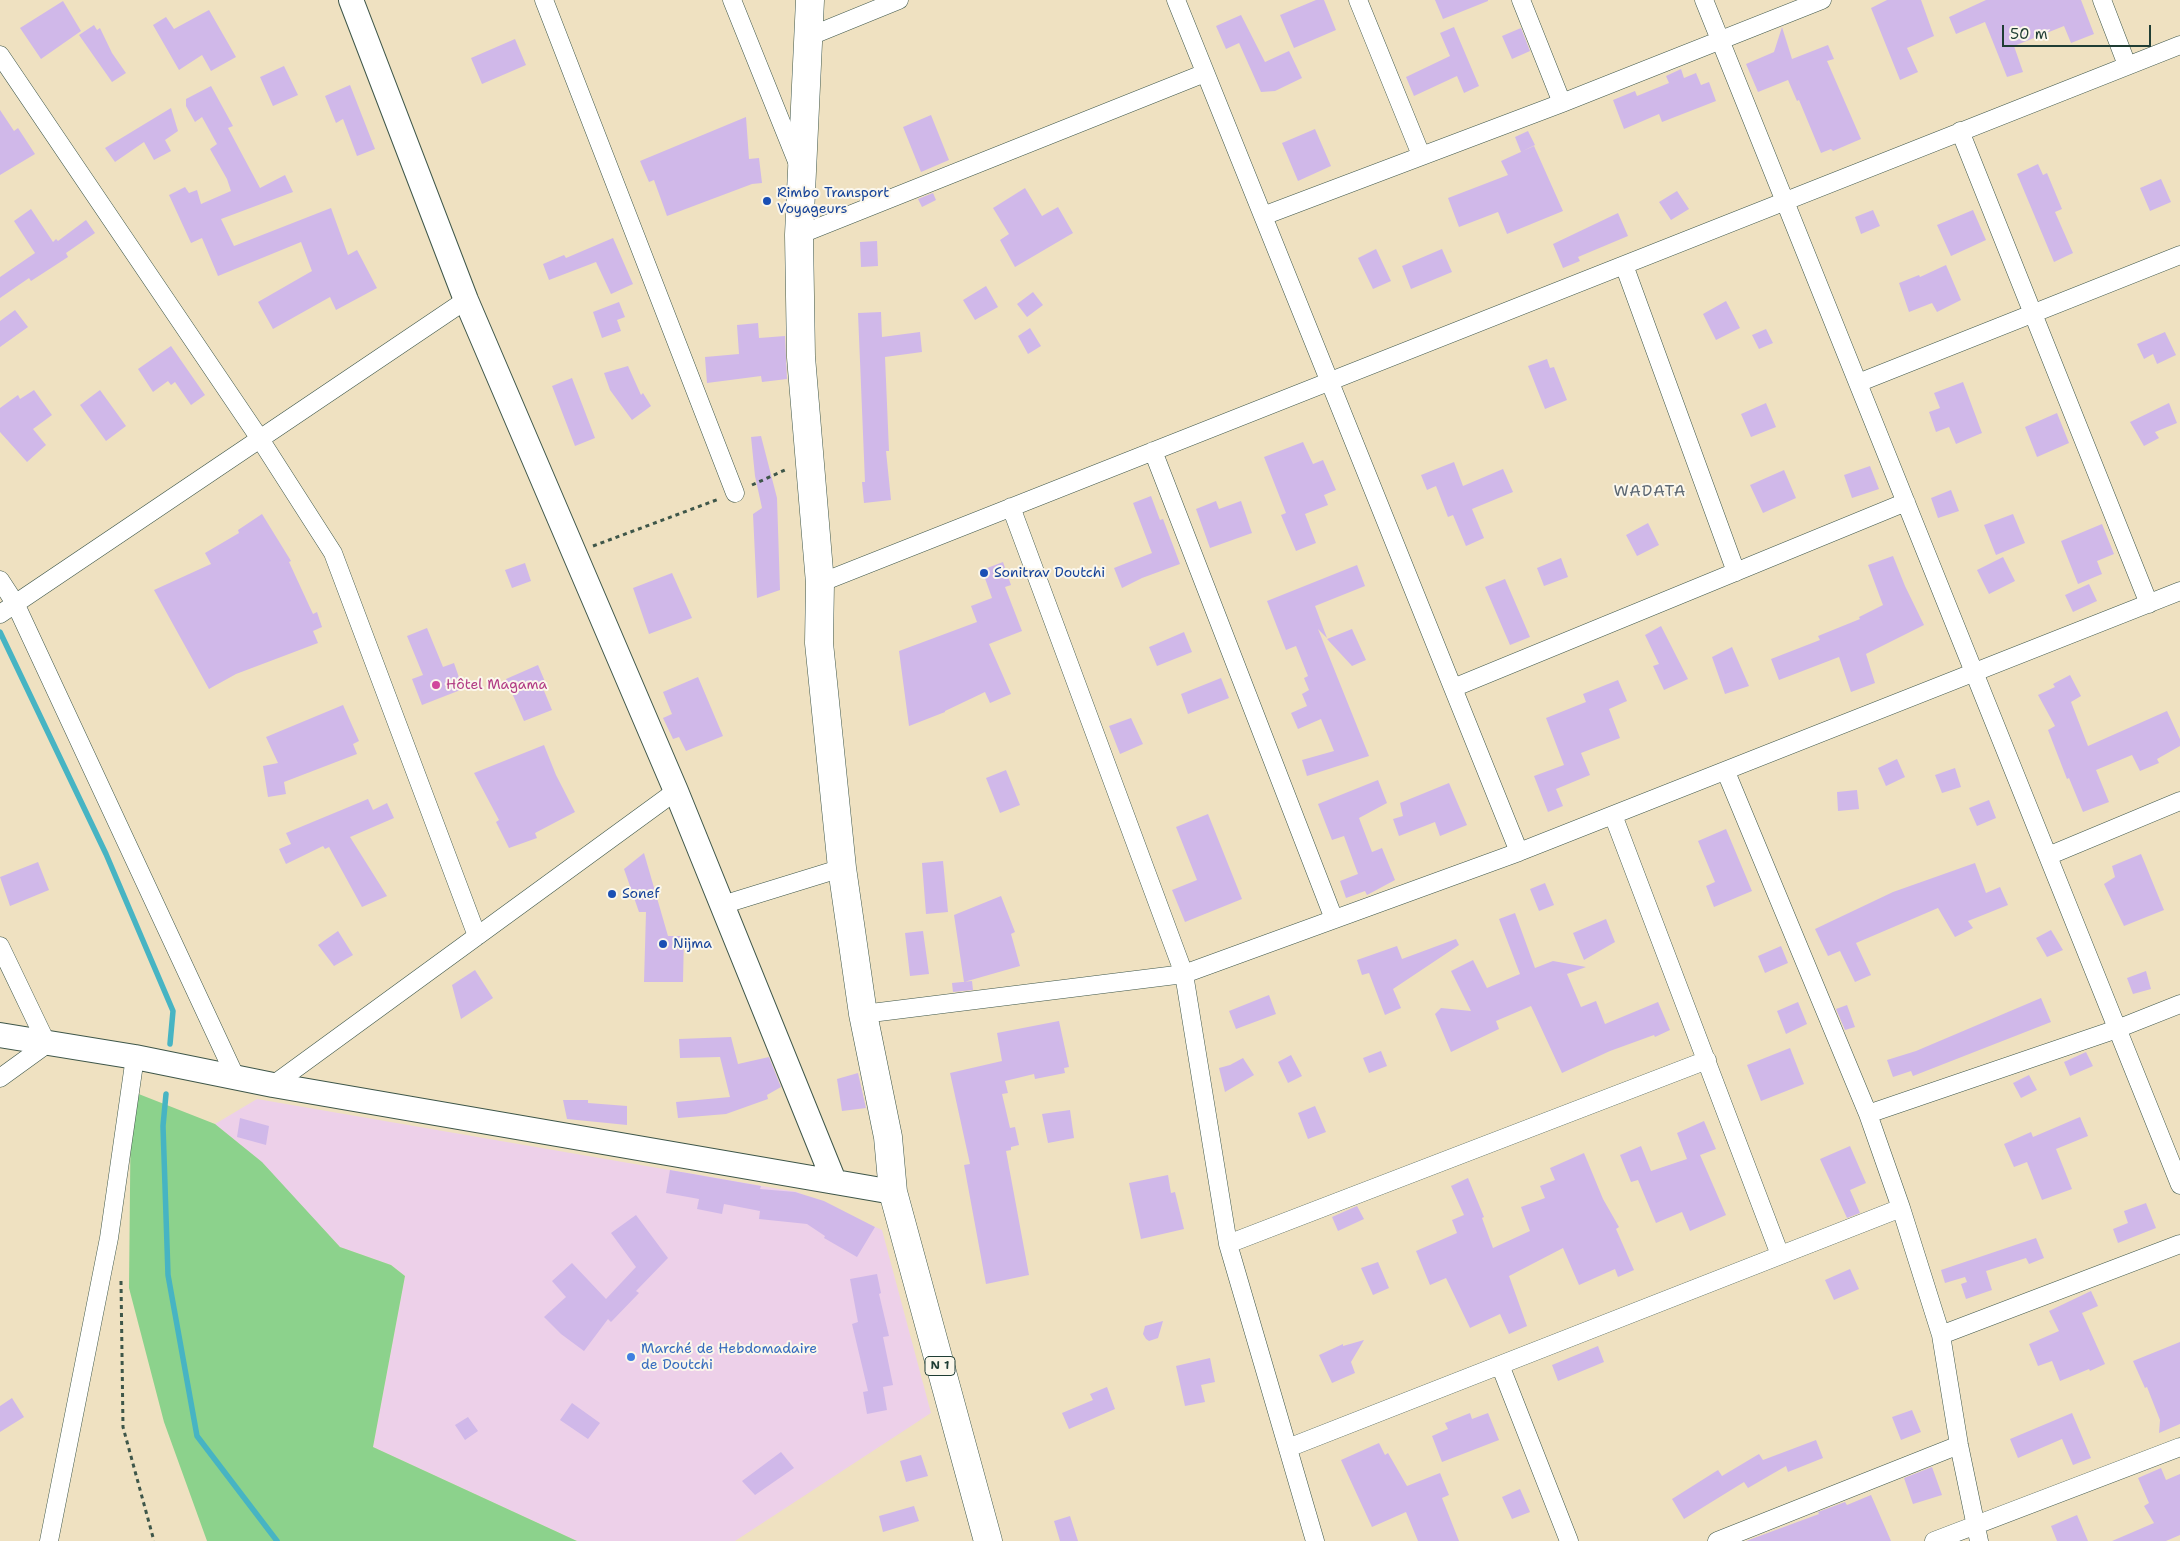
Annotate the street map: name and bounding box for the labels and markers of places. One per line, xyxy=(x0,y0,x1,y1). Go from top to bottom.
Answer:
place label: Rimbo Transport Voyageurs xyxy=(777,185,889,218)
marker: Rimbo Transport Voyageurs xyxy=(761,195,773,207)
place label: Sonitrav Doutchi xyxy=(994,565,1105,581)
marker: Sonitrav Doutchi xyxy=(978,567,990,579)
place label: Hôtel Magama xyxy=(446,677,547,693)
marker: Hôtel Magama xyxy=(430,679,442,691)
place label: Sonef xyxy=(622,886,660,902)
marker: Sonef xyxy=(606,888,618,900)
place label: Nijma xyxy=(673,936,712,952)
marker: Nijma xyxy=(657,938,669,950)
place label: Marché de Hebdomadaire de Doutchi xyxy=(641,1341,817,1374)
marker: Marché de Hebdomadaire de Doutchi xyxy=(625,1351,637,1363)

